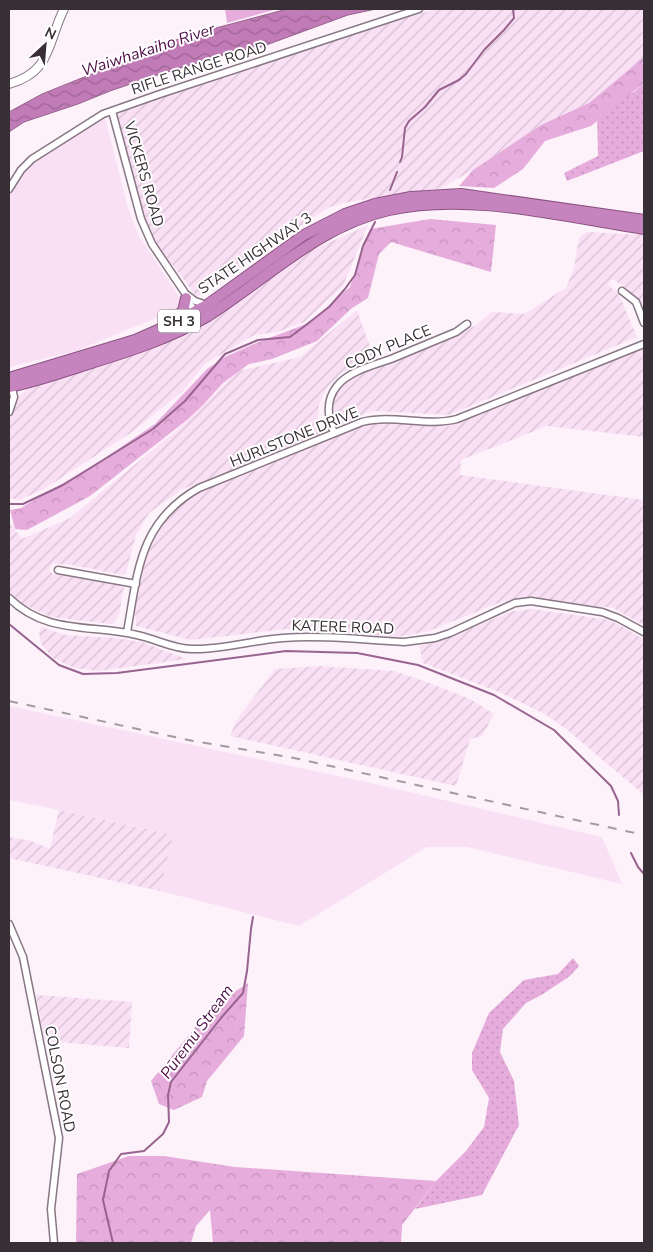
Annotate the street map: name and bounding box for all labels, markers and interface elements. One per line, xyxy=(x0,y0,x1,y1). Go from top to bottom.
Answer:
water label: Waiwhakaiho River xyxy=(79,18,219,82)
north arrow xyxy=(20,20,70,70)
text: N xyxy=(42,23,59,45)
street label: RIFLE RANGE ROAD xyxy=(129,37,269,99)
street label: VICKERS ROAD xyxy=(119,118,169,229)
street label: STATE HIGHWAY 3 xyxy=(194,207,316,299)
road number: SH 3 xyxy=(158,310,200,332)
street label: CODY PLACE xyxy=(342,320,434,374)
street label: HURLSTONE DRIVE xyxy=(227,402,361,472)
street label: KATERE ROAD xyxy=(291,615,395,639)
water label: Pūremu Stream xyxy=(155,980,239,1084)
street label: COLSON ROAD xyxy=(40,1024,80,1134)

